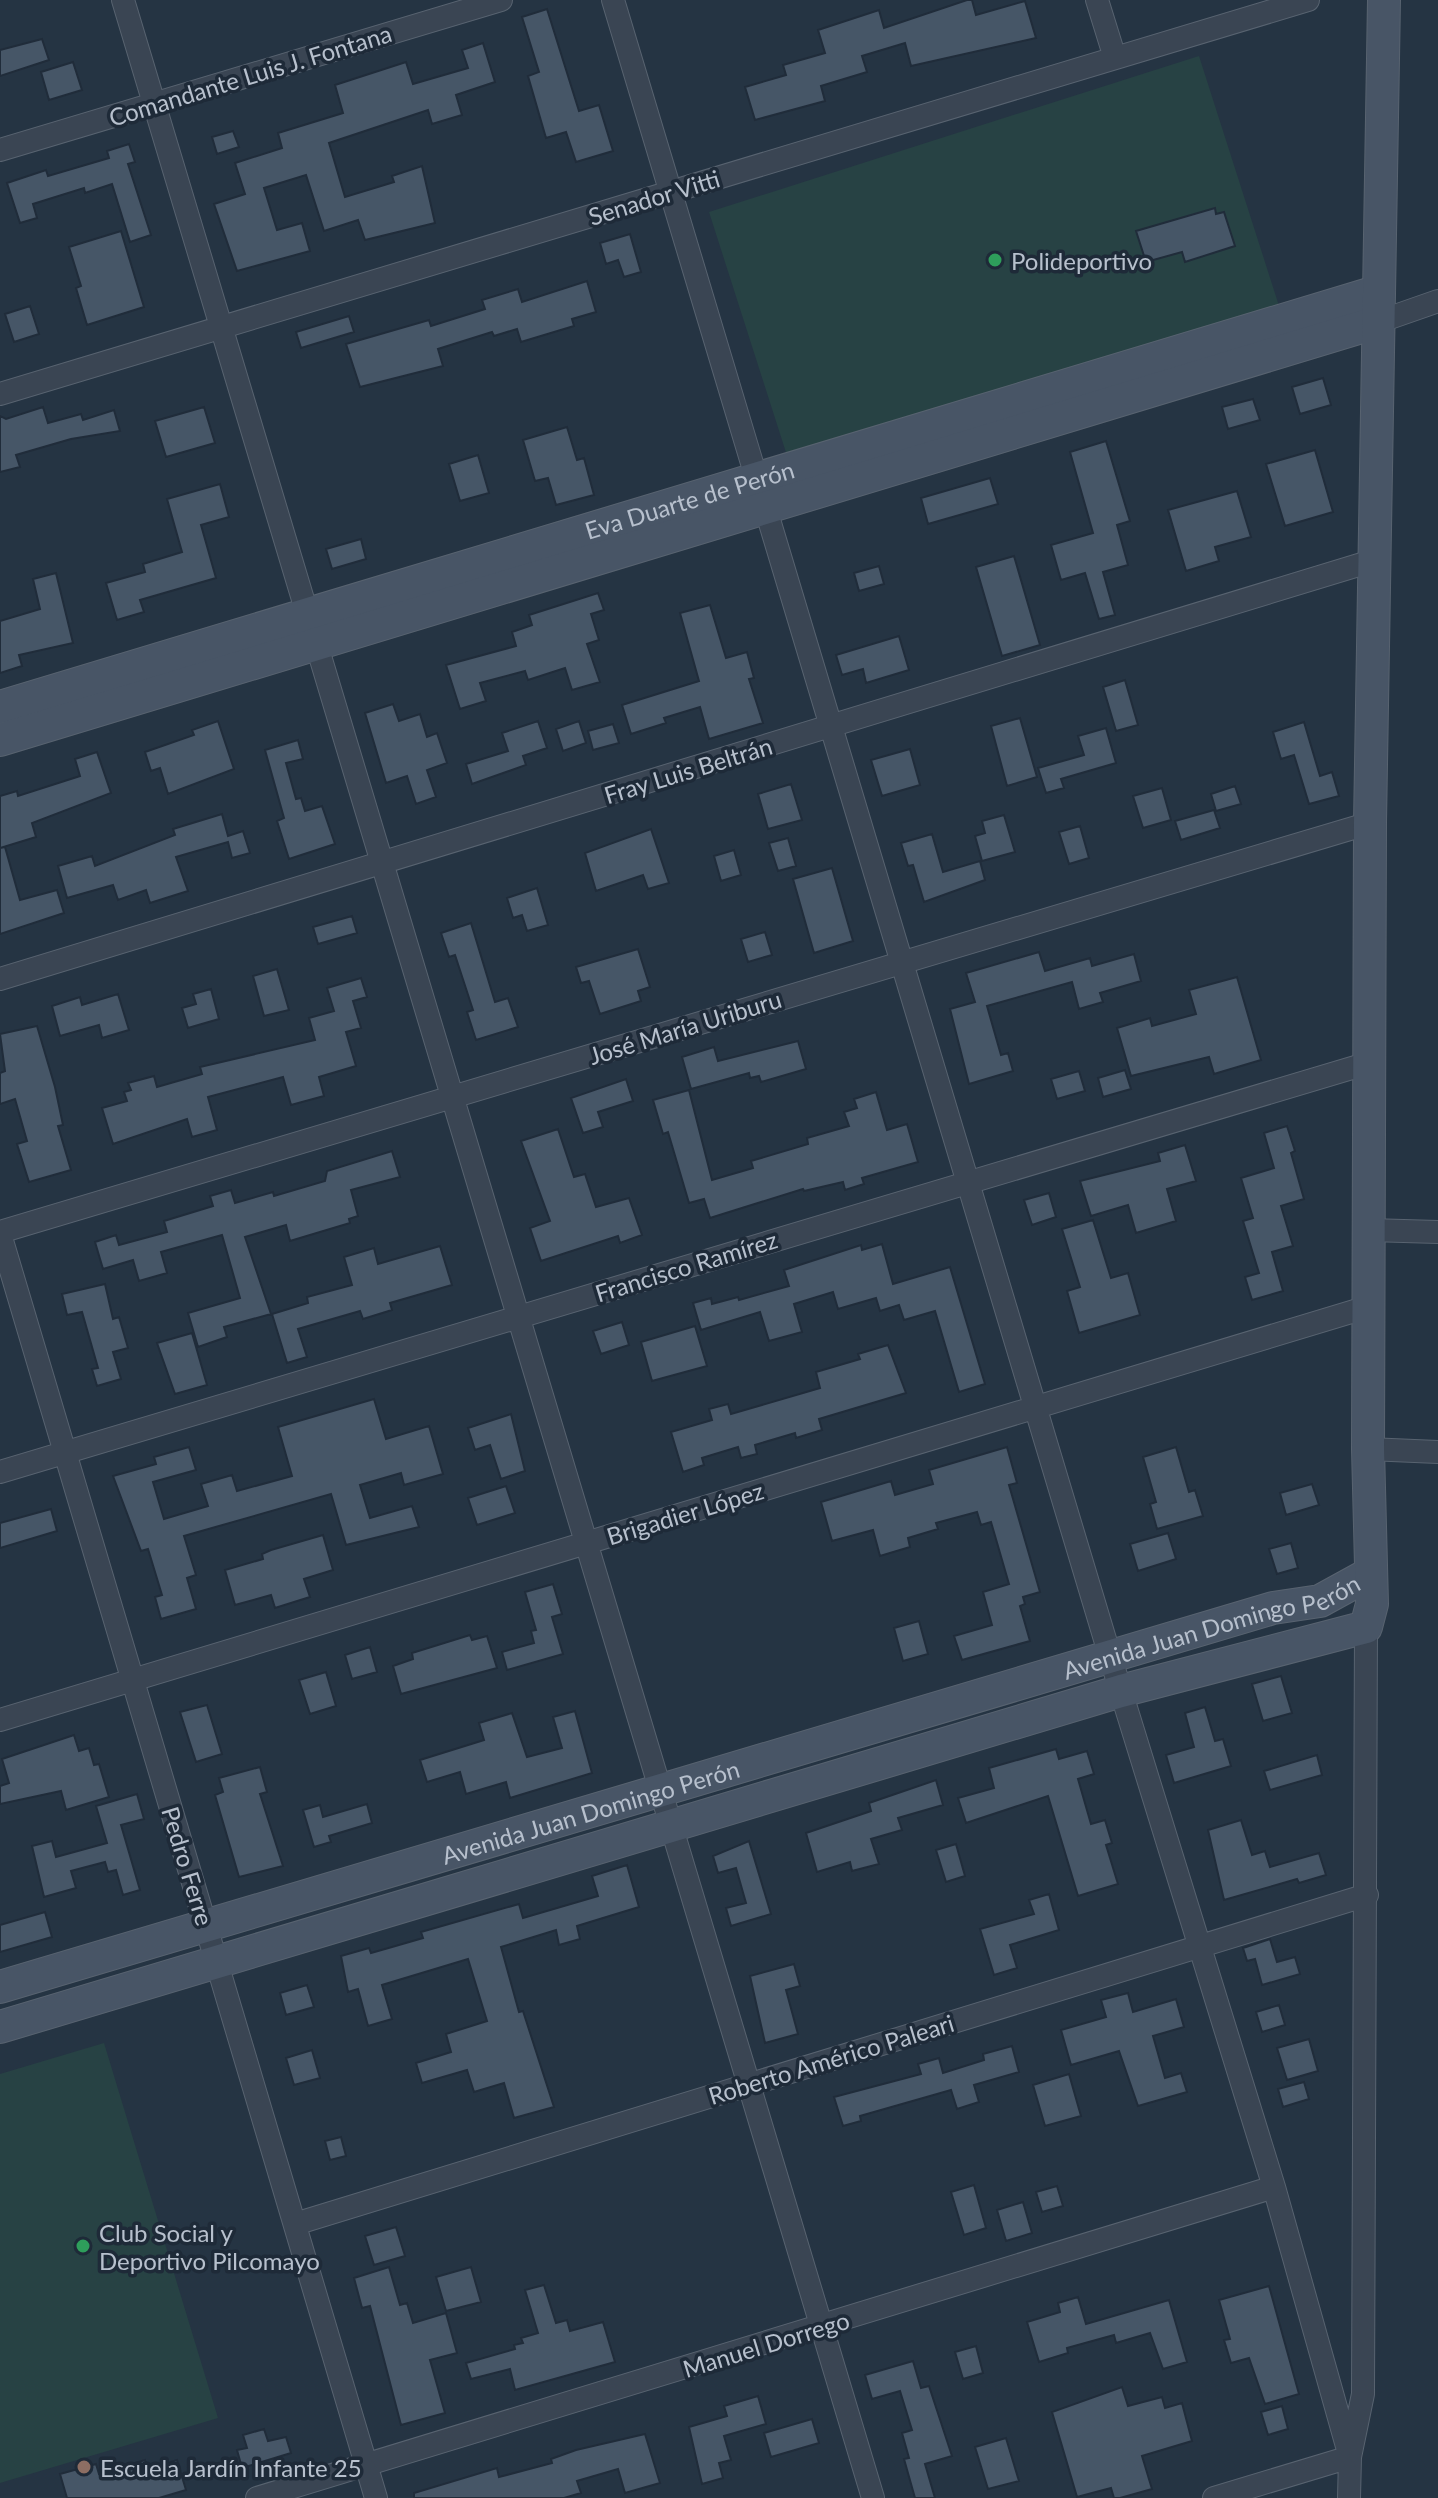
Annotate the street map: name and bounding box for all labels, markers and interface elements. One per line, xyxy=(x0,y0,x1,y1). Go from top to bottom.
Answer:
street label: Comandante Luis J. Fontana xyxy=(105,18,395,132)
street label: Senador Vitti xyxy=(585,163,723,231)
place label: Polideportivo xyxy=(1011,246,1152,275)
marker: Polideportivo xyxy=(986,251,1004,269)
street label: Eva Duarte de Perón xyxy=(581,454,797,544)
street label: Fray Luis Beltrán xyxy=(601,731,775,809)
street label: José María Uriburu xyxy=(585,984,785,1070)
street label: Francisco Ramírez xyxy=(591,1224,781,1308)
street label: Brigadier López xyxy=(603,1475,767,1551)
street label: Avenida Juan Domingo Perón xyxy=(1059,1568,1365,1684)
street label: Avenida Juan Domingo Perón xyxy=(438,1753,743,1869)
street label: Pedro Ferre xyxy=(156,1803,220,1929)
street label: Roberto Américo Paleari xyxy=(705,2008,957,2110)
place label: Club Social y Deportivo Pilcomayo xyxy=(99,2218,320,2275)
marker: Club Social y Deportivo Pilcomayo xyxy=(74,2237,92,2255)
street label: Manuel Dorrego xyxy=(679,2305,853,2383)
place label: Escuela Jardín Infante 25 xyxy=(100,2453,362,2482)
marker: Escuela Jardín Infante 25 xyxy=(75,2458,93,2476)

